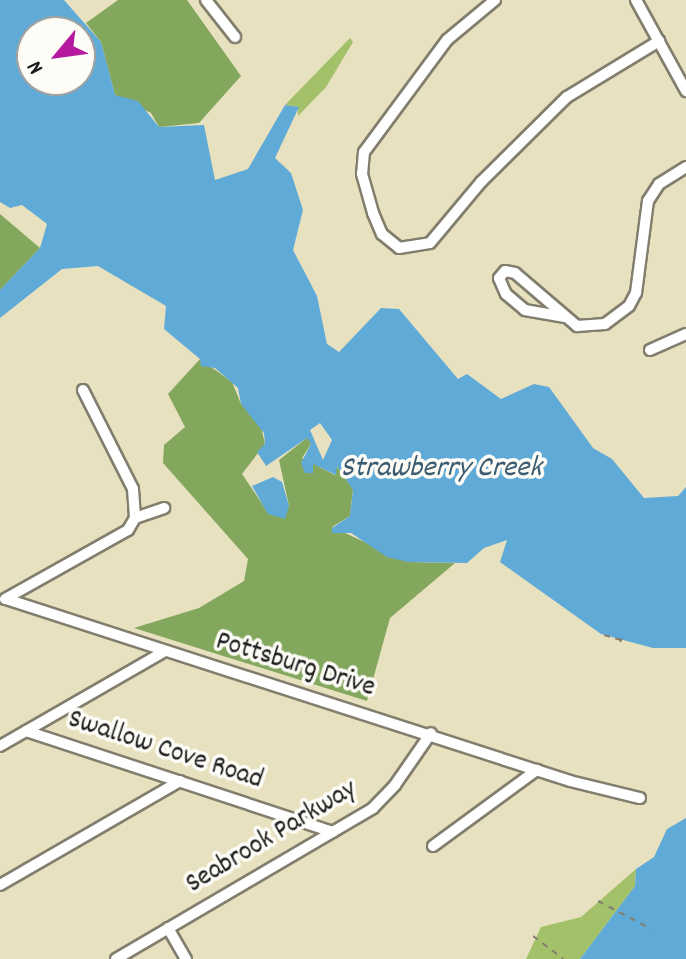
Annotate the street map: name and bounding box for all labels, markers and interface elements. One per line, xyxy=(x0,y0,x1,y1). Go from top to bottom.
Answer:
north arrow xyxy=(16,16,96,96)
text: N xyxy=(20,55,53,79)
water label: Strawberry Creek xyxy=(341,452,541,488)
street label: Pottsburg Drive xyxy=(211,626,379,706)
street label: Swallow Cove Road xyxy=(63,704,267,798)
street label: Seabrook Parkway xyxy=(180,774,364,902)

